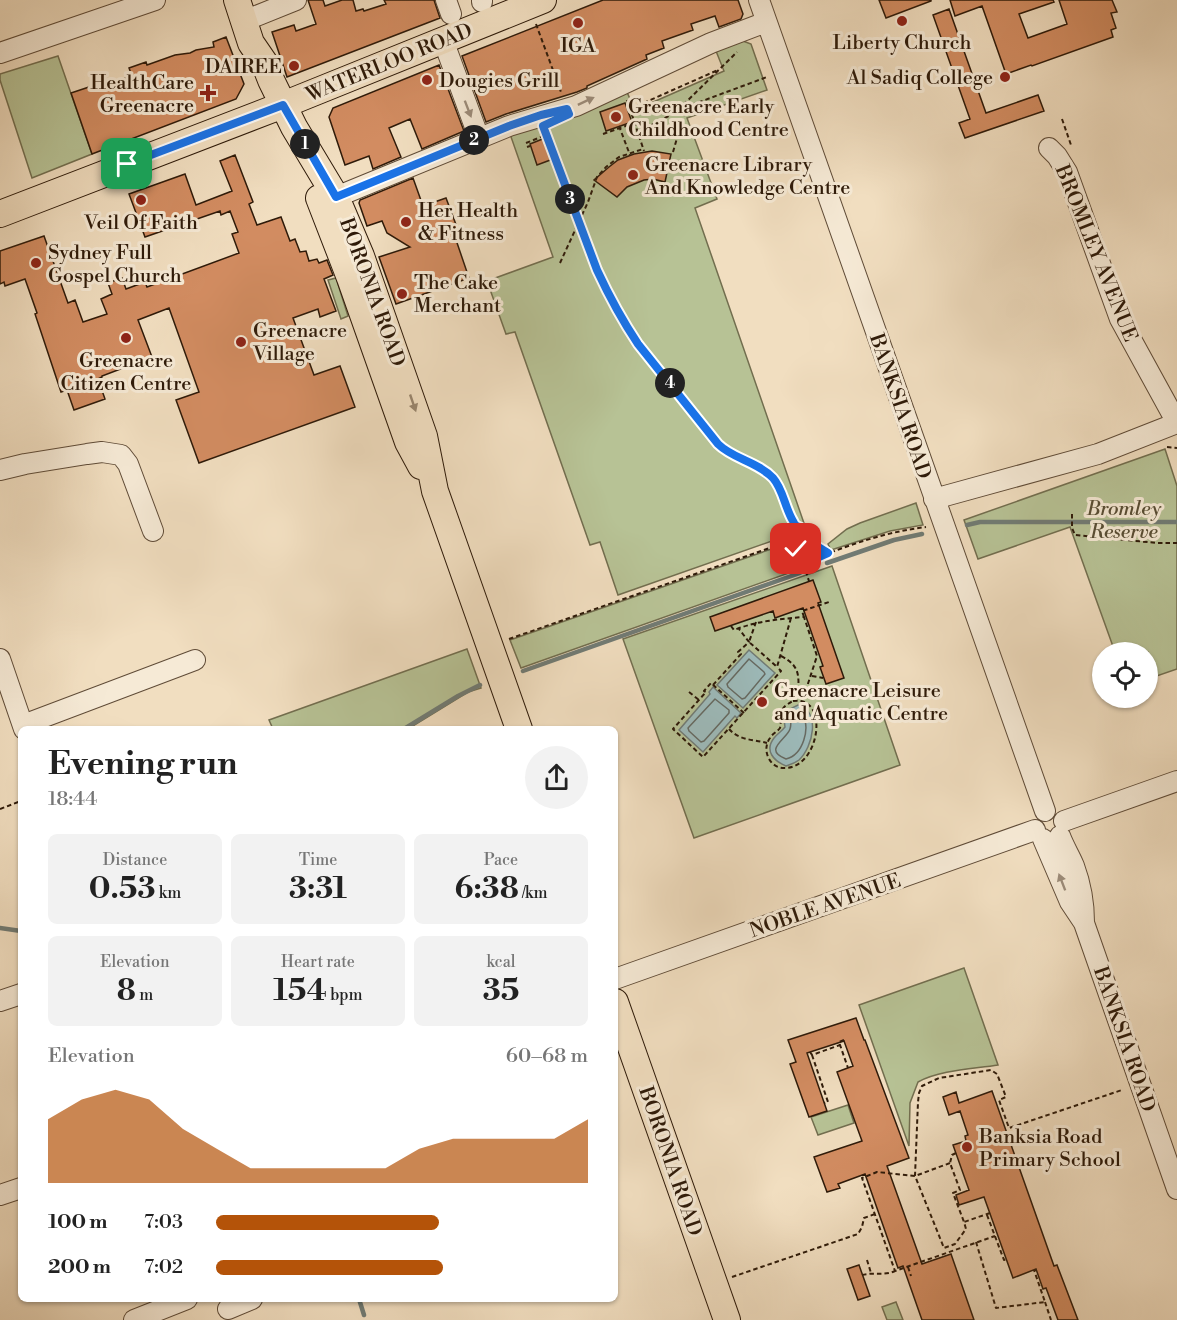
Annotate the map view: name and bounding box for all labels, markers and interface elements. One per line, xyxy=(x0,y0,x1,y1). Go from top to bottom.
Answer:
marker: Liberty Church xyxy=(895,14,909,28)
marker: IGA xyxy=(571,16,585,30)
street label: WATERLOO ROAD xyxy=(302,19,476,109)
place label: Liberty Church xyxy=(833,31,971,56)
place label: IGA xyxy=(560,34,597,59)
place label: DAIREE xyxy=(205,55,282,80)
marker: DAIREE xyxy=(287,59,301,73)
place label: Al Sadiq College xyxy=(846,66,993,91)
place label: Dougies Grill xyxy=(439,69,559,94)
marker: Al Sadiq College xyxy=(998,70,1012,84)
place label: HealthCare Greenacre xyxy=(90,71,194,119)
marker: Dougies Grill xyxy=(420,73,434,87)
marker: HealthCare Greenacre xyxy=(199,84,217,102)
place label: Greenacre Early Childhood Centre xyxy=(628,95,789,143)
one-way arrow xyxy=(578,96,595,105)
one-way arrow xyxy=(464,100,474,118)
marker: Greenacre Early Childhood Centre xyxy=(609,110,623,124)
pin: 2 xyxy=(459,125,489,155)
pin: 1 xyxy=(290,129,320,159)
text: 2 xyxy=(469,130,479,150)
text: 1 xyxy=(301,134,309,154)
pin xyxy=(101,138,152,189)
icon: arrive xyxy=(110,147,143,180)
place label: Greenacre Library And Knowledge Centre xyxy=(644,153,850,201)
street label: BROMLEY AVENUE xyxy=(1048,161,1142,346)
marker: Greenacre Library And Knowledge Centre xyxy=(626,168,640,182)
pin: 3 xyxy=(555,184,585,214)
text: 3 xyxy=(565,189,575,209)
marker: Veil Of Faith xyxy=(134,193,148,207)
place label: Her Health & Fitness xyxy=(418,199,518,247)
place label: Veil Of Faith xyxy=(83,211,198,236)
street label: BORONIA ROAD xyxy=(333,214,410,370)
marker: Her Health & Fitness xyxy=(399,215,413,229)
place label: Sydney Full Gospel Church xyxy=(48,241,182,289)
marker: Sydney Full Gospel Church xyxy=(29,256,43,270)
place label: The Cake Merchant xyxy=(414,271,501,319)
marker: The Cake Merchant xyxy=(395,287,409,301)
place label: Greenacre Village xyxy=(252,319,347,367)
street label: BANKSIA ROAD xyxy=(863,330,936,482)
marker: Greenacre Citizen Centre xyxy=(119,331,133,345)
marker: Greenacre Village xyxy=(234,335,248,349)
place label: Greenacre Citizen Centre xyxy=(61,349,191,397)
pin: 4 xyxy=(655,368,685,398)
text: 4 xyxy=(665,373,675,393)
one-way arrow xyxy=(409,394,418,412)
park label: Bromley Reserve xyxy=(1086,497,1162,545)
pin xyxy=(770,523,821,574)
icon: check xyxy=(779,532,812,565)
map controls xyxy=(1092,642,1158,708)
button: locate xyxy=(1092,642,1158,708)
place label: Greenacre Leisure and Aquatic Centre xyxy=(774,679,948,727)
marker: Greenacre Leisure and Aquatic Centre xyxy=(755,695,769,709)
text: Evening run xyxy=(48,744,237,785)
button: share xyxy=(525,746,588,809)
text: 18:44 xyxy=(48,787,97,812)
text: Distance xyxy=(103,850,167,870)
text: Time xyxy=(299,850,337,870)
text: Pace xyxy=(484,850,518,870)
street label: NOBLE AVENUE xyxy=(747,869,904,944)
text: 0.53 xyxy=(89,870,156,908)
text: 3:31 xyxy=(289,870,347,908)
text: 6:38 xyxy=(454,870,519,908)
one-way arrow xyxy=(1057,873,1066,891)
text: km xyxy=(156,883,181,903)
text: /km xyxy=(519,883,548,903)
text: Elevation xyxy=(100,952,170,972)
text: Heart rate xyxy=(281,952,355,972)
text: kcal xyxy=(486,952,516,972)
street label: BANKSIA ROAD xyxy=(1087,963,1160,1115)
text: 8 xyxy=(117,972,136,1010)
text: 154 xyxy=(273,972,327,1010)
text: 35 xyxy=(483,972,519,1010)
text: m xyxy=(136,985,153,1005)
text: bpm xyxy=(327,985,363,1005)
text: Elevation xyxy=(48,1044,135,1069)
text: 60–68 m xyxy=(506,1044,588,1069)
street label: BORONIA ROAD xyxy=(632,1083,707,1239)
place label: Banksia Road Primary School xyxy=(978,1125,1121,1173)
marker: Banksia Road Primary School xyxy=(960,1140,974,1154)
text: 100 m xyxy=(48,1210,107,1235)
text: 7:03 xyxy=(144,1210,183,1235)
text: 200 m xyxy=(48,1255,111,1280)
text: 7:02 xyxy=(144,1255,183,1280)

